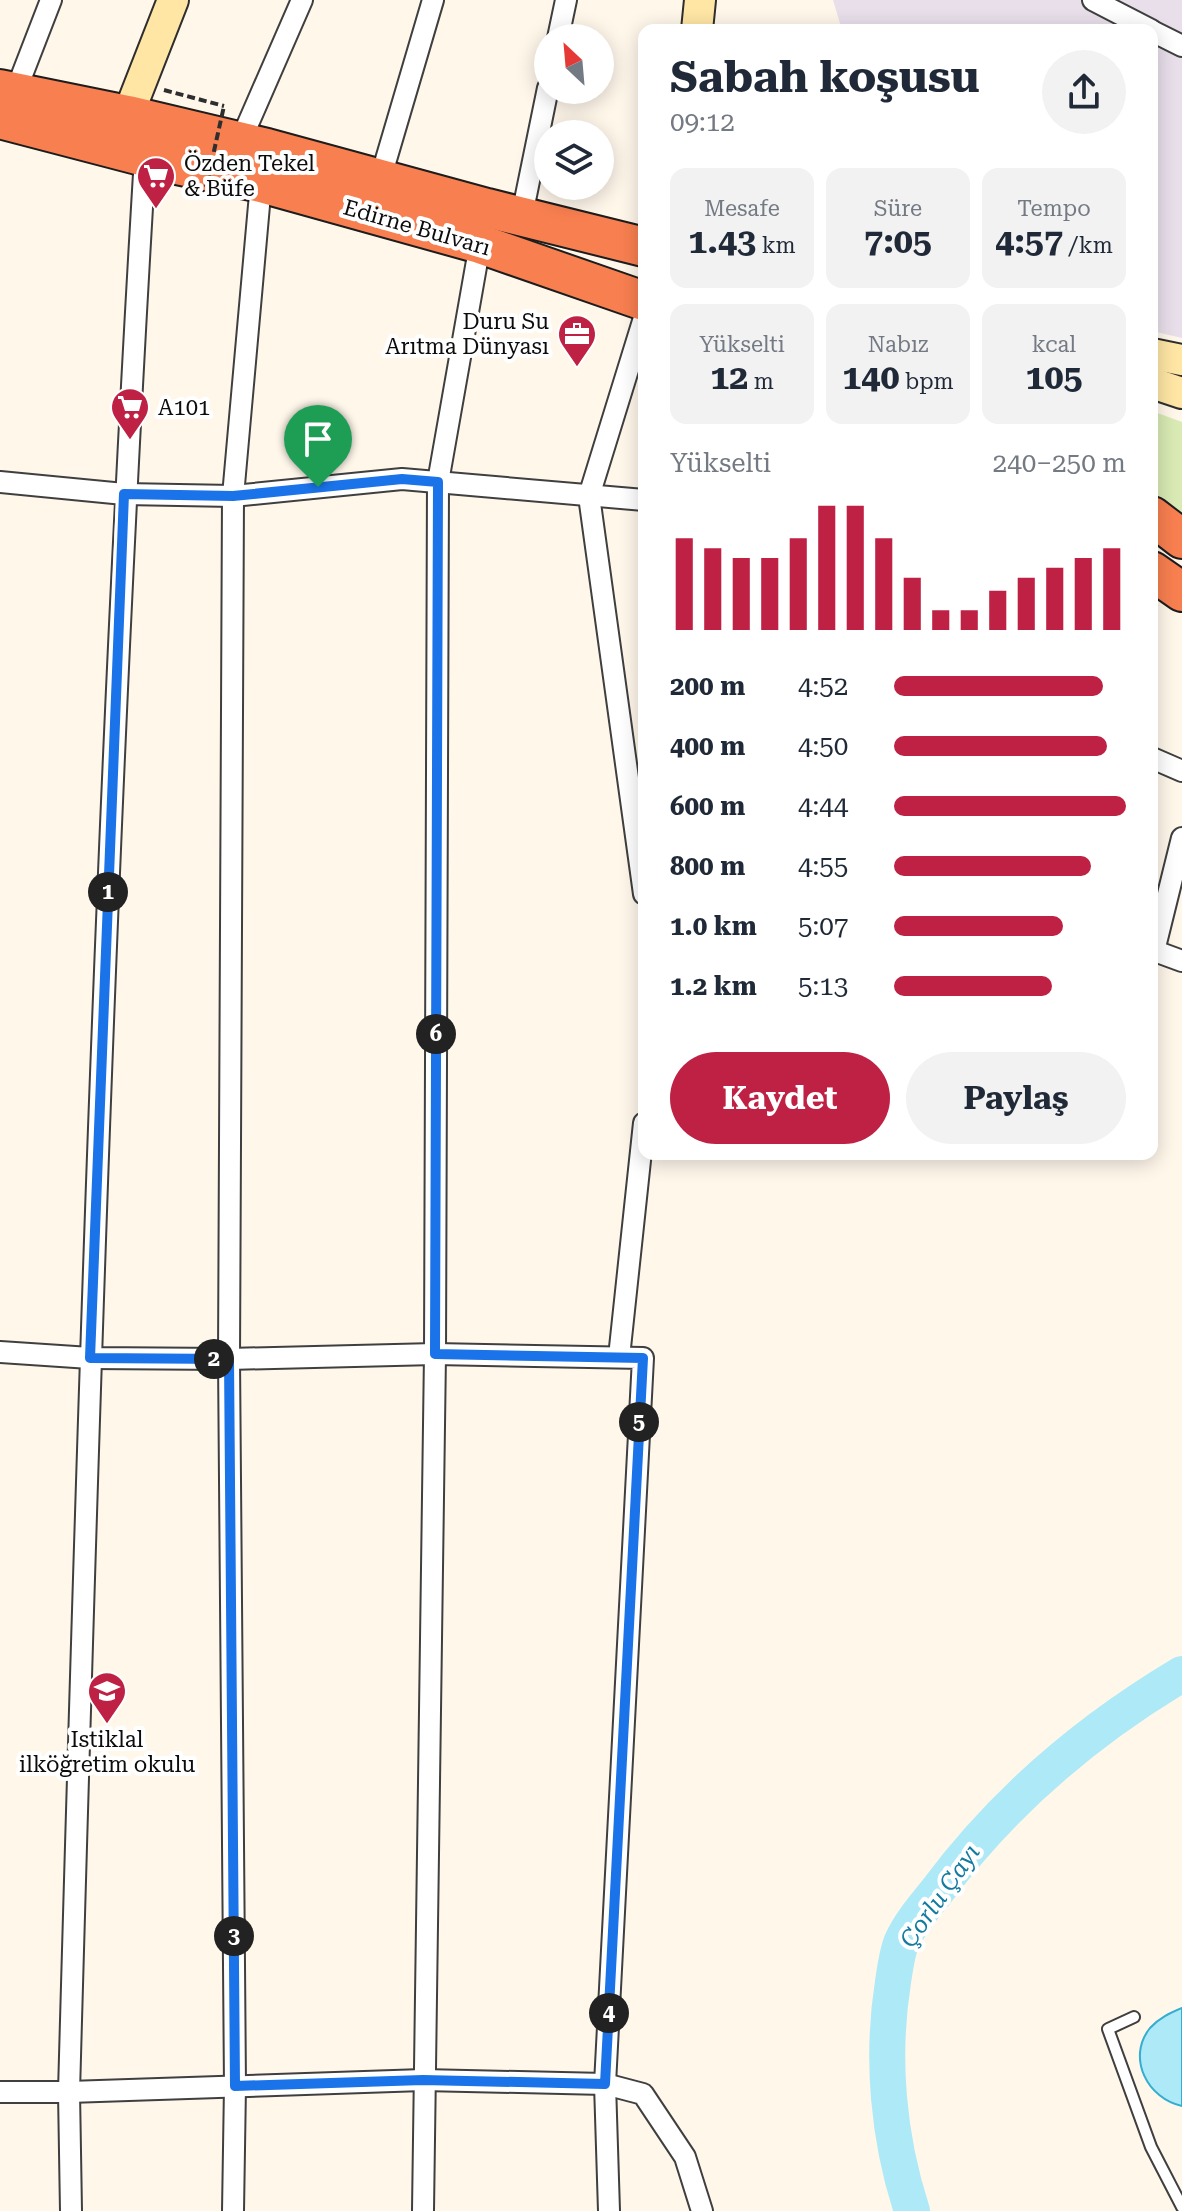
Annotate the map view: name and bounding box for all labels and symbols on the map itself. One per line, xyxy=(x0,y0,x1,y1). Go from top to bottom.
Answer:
north arrow xyxy=(534,24,614,104)
place label: Özden Tekel & Büfe xyxy=(184,150,315,201)
supermarket icon: Özden Tekel & Büfe xyxy=(135,155,177,210)
street label: Edirne Bulvarı xyxy=(341,195,493,260)
place label: Duru Su Arıtma Dünyası xyxy=(385,309,549,359)
office icon: Duru Su Arıtma Dünyası xyxy=(556,313,598,368)
supermarket icon: A101 xyxy=(109,386,151,441)
place label: A101 xyxy=(158,395,210,420)
pin xyxy=(284,405,352,487)
pin: 1 xyxy=(88,872,128,912)
pin: 6 xyxy=(416,1014,456,1054)
pin: 2 xyxy=(194,1339,234,1379)
pin: 5 xyxy=(619,1402,659,1442)
school or university icon: Istiklal ilköğretim okulu xyxy=(86,1670,128,1725)
place label: Istiklal ilköğretim okulu xyxy=(19,1727,195,1777)
water label: Çorlu Çayı xyxy=(894,1839,986,1953)
pin: 3 xyxy=(214,1916,254,1956)
pin: 4 xyxy=(589,1993,629,2033)

